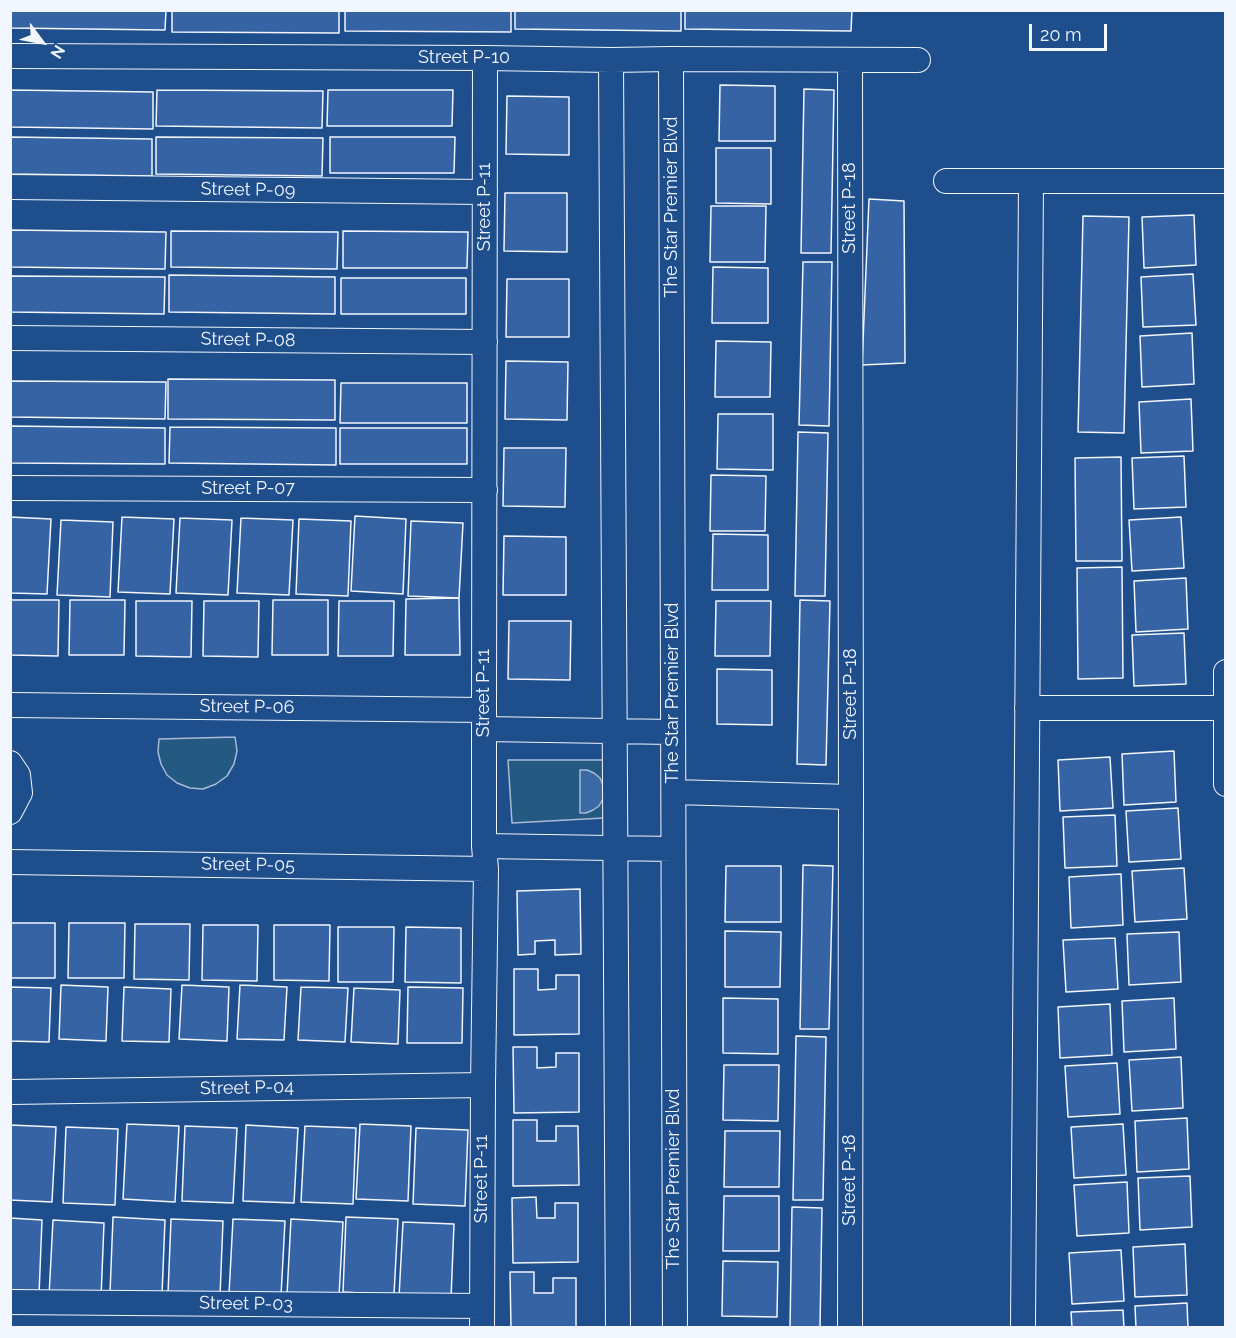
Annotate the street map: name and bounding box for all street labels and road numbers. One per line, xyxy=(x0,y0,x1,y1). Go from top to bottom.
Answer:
street label: Street P-10 xyxy=(418,47,510,69)
street label: The Star Premier Blvd xyxy=(661,117,683,297)
street label: Street P-18 xyxy=(839,162,861,254)
street label: Street P-11 xyxy=(474,163,496,251)
street label: Street P-09 xyxy=(200,178,296,202)
street label: Street P-08 xyxy=(200,328,296,352)
street label: Street P-07 xyxy=(201,478,295,500)
street label: The Star Premier Blvd xyxy=(662,603,684,783)
street label: Street P-18 xyxy=(840,648,862,740)
street label: Street P-11 xyxy=(473,649,495,737)
street label: Street P-06 xyxy=(199,695,295,719)
street label: Street P-05 xyxy=(201,853,295,877)
street label: Street P-04 xyxy=(200,1076,294,1100)
street label: The Star Premier Blvd xyxy=(663,1089,685,1269)
street label: Street P-18 xyxy=(839,1134,861,1226)
street label: Street P-11 xyxy=(471,1135,493,1223)
street label: Street P-03 xyxy=(199,1292,293,1316)

